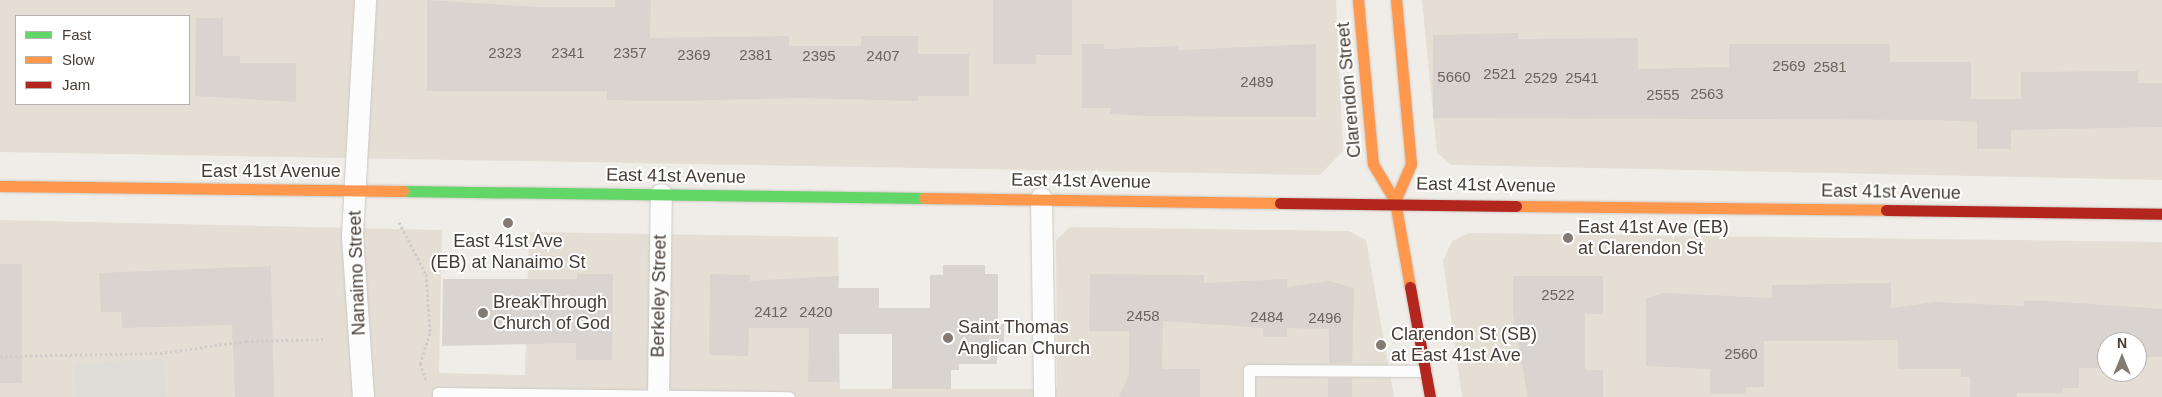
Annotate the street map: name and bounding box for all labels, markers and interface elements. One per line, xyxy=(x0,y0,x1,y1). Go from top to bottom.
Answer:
legend xyxy=(15,15,190,105)
street label: Clarendon Street xyxy=(1332,21,1366,159)
text: Fast xyxy=(62,26,91,43)
house number: 2323 xyxy=(488,44,522,62)
house number: 2341 xyxy=(551,44,585,62)
house number: 2357 xyxy=(613,44,647,62)
house number: 2369 xyxy=(677,46,711,64)
house number: 2381 xyxy=(739,46,773,64)
house number: 2395 xyxy=(802,47,836,65)
house number: 2407 xyxy=(866,47,900,65)
text: Slow xyxy=(62,51,95,68)
house number: 2569 xyxy=(1772,57,1806,75)
house number: 2581 xyxy=(1813,58,1847,76)
house number: 2521 xyxy=(1483,65,1517,83)
house number: 5660 xyxy=(1437,68,1471,86)
house number: 2529 xyxy=(1524,69,1558,87)
house number: 2541 xyxy=(1565,69,1599,87)
house number: 2489 xyxy=(1240,73,1274,91)
text: Jam xyxy=(62,76,90,93)
house number: 2563 xyxy=(1690,85,1724,103)
house number: 2555 xyxy=(1646,86,1680,104)
street label: East 41st Avenue xyxy=(201,160,341,182)
street label: East 41st Avenue xyxy=(605,164,747,188)
street label: East 41st Avenue xyxy=(1010,169,1152,193)
street label: East 41st Avenue xyxy=(1415,173,1557,197)
street label: East 41st Avenue xyxy=(1820,180,1962,204)
street label: Nanaimo Street xyxy=(344,210,370,336)
marker: East 41st Ave (EB) at Nanaimo St xyxy=(502,217,514,229)
place label: East 41st Ave (EB) at Clarendon St xyxy=(1578,217,1730,260)
place label: East 41st Ave (EB) at Nanaimo St xyxy=(430,231,586,274)
marker: East 41st Ave (EB) at Clarendon St xyxy=(1562,232,1574,244)
street label: Berkeley Street xyxy=(647,234,671,358)
house number: 2522 xyxy=(1541,286,1575,304)
place label: BreakThrough Church of God xyxy=(493,292,610,334)
house number: 2412 xyxy=(754,303,788,321)
house number: 2420 xyxy=(799,303,833,321)
marker: BreakThrough Church of God xyxy=(477,307,489,319)
house number: 2458 xyxy=(1126,307,1160,325)
house number: 2484 xyxy=(1250,308,1284,326)
house number: 2496 xyxy=(1308,309,1342,327)
place label: Saint Thomas Anglican Church xyxy=(958,317,1090,359)
place label: Clarendon St (SB) at East 41st Ave xyxy=(1391,324,1537,366)
marker: Saint Thomas Anglican Church xyxy=(942,332,954,344)
north arrow xyxy=(2097,332,2147,382)
text: N xyxy=(2117,335,2127,351)
marker: Clarendon St (SB) at East 41st Ave xyxy=(1375,339,1387,351)
house number: 2560 xyxy=(1724,345,1758,363)

